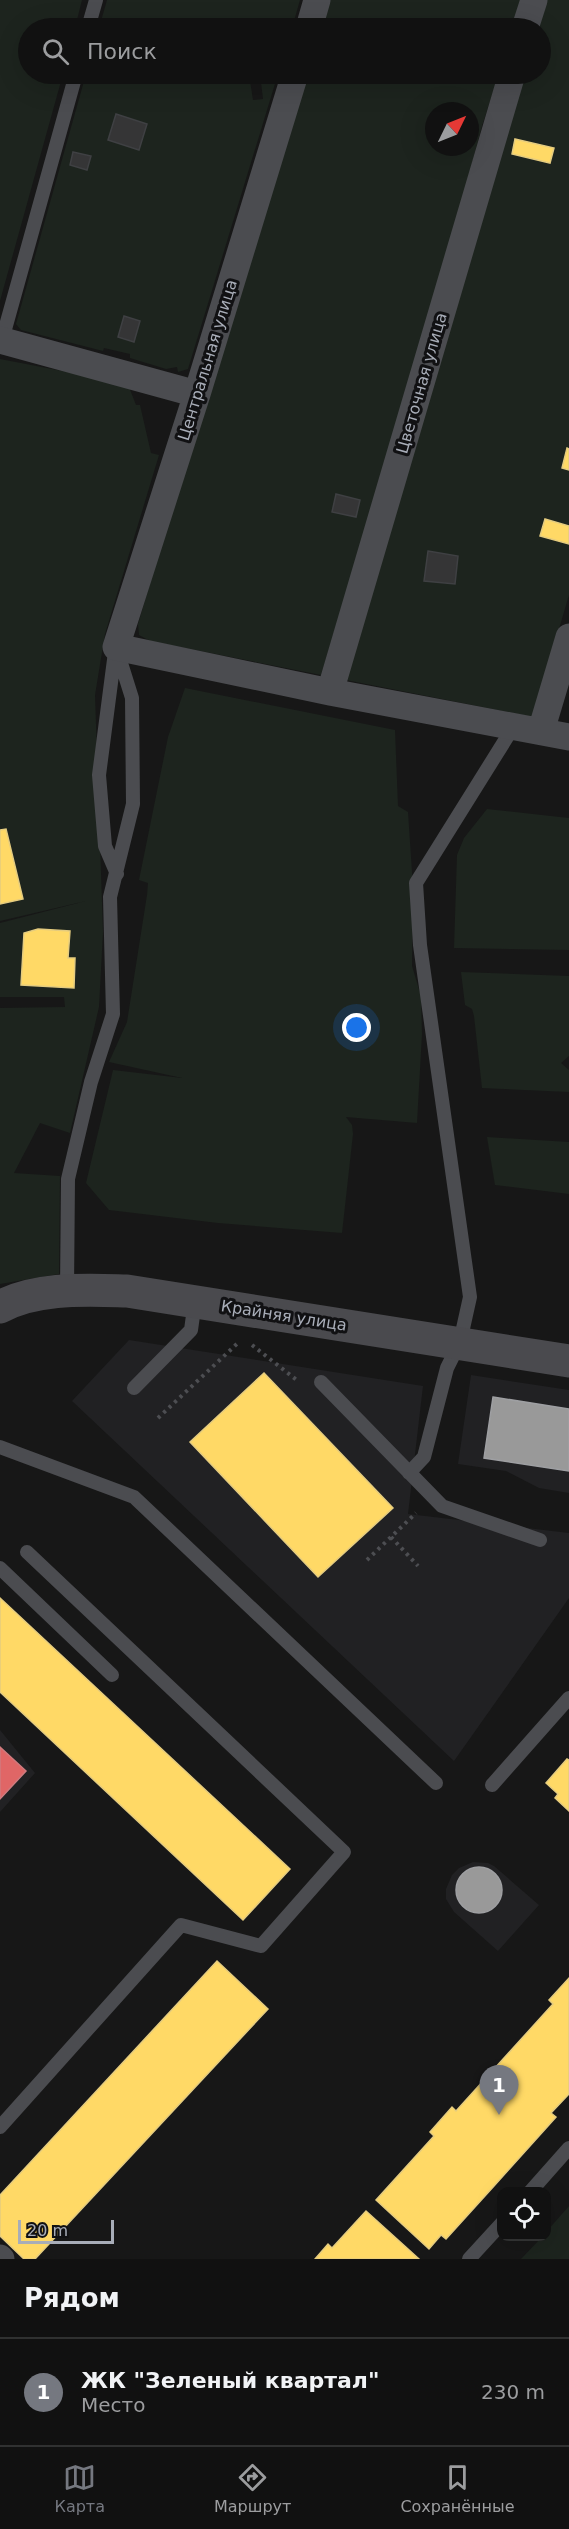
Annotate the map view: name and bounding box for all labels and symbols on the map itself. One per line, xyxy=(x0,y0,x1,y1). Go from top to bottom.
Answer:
north arrow xyxy=(425,102,479,156)
street label: Центральная улица xyxy=(174,277,241,443)
street label: Цветочная улица xyxy=(392,310,451,456)
your location xyxy=(342,1013,371,1042)
street label: Крайняя улица xyxy=(220,1296,348,1335)
pin: 1 xyxy=(480,2066,518,2115)
scale bar xyxy=(18,2217,114,2244)

